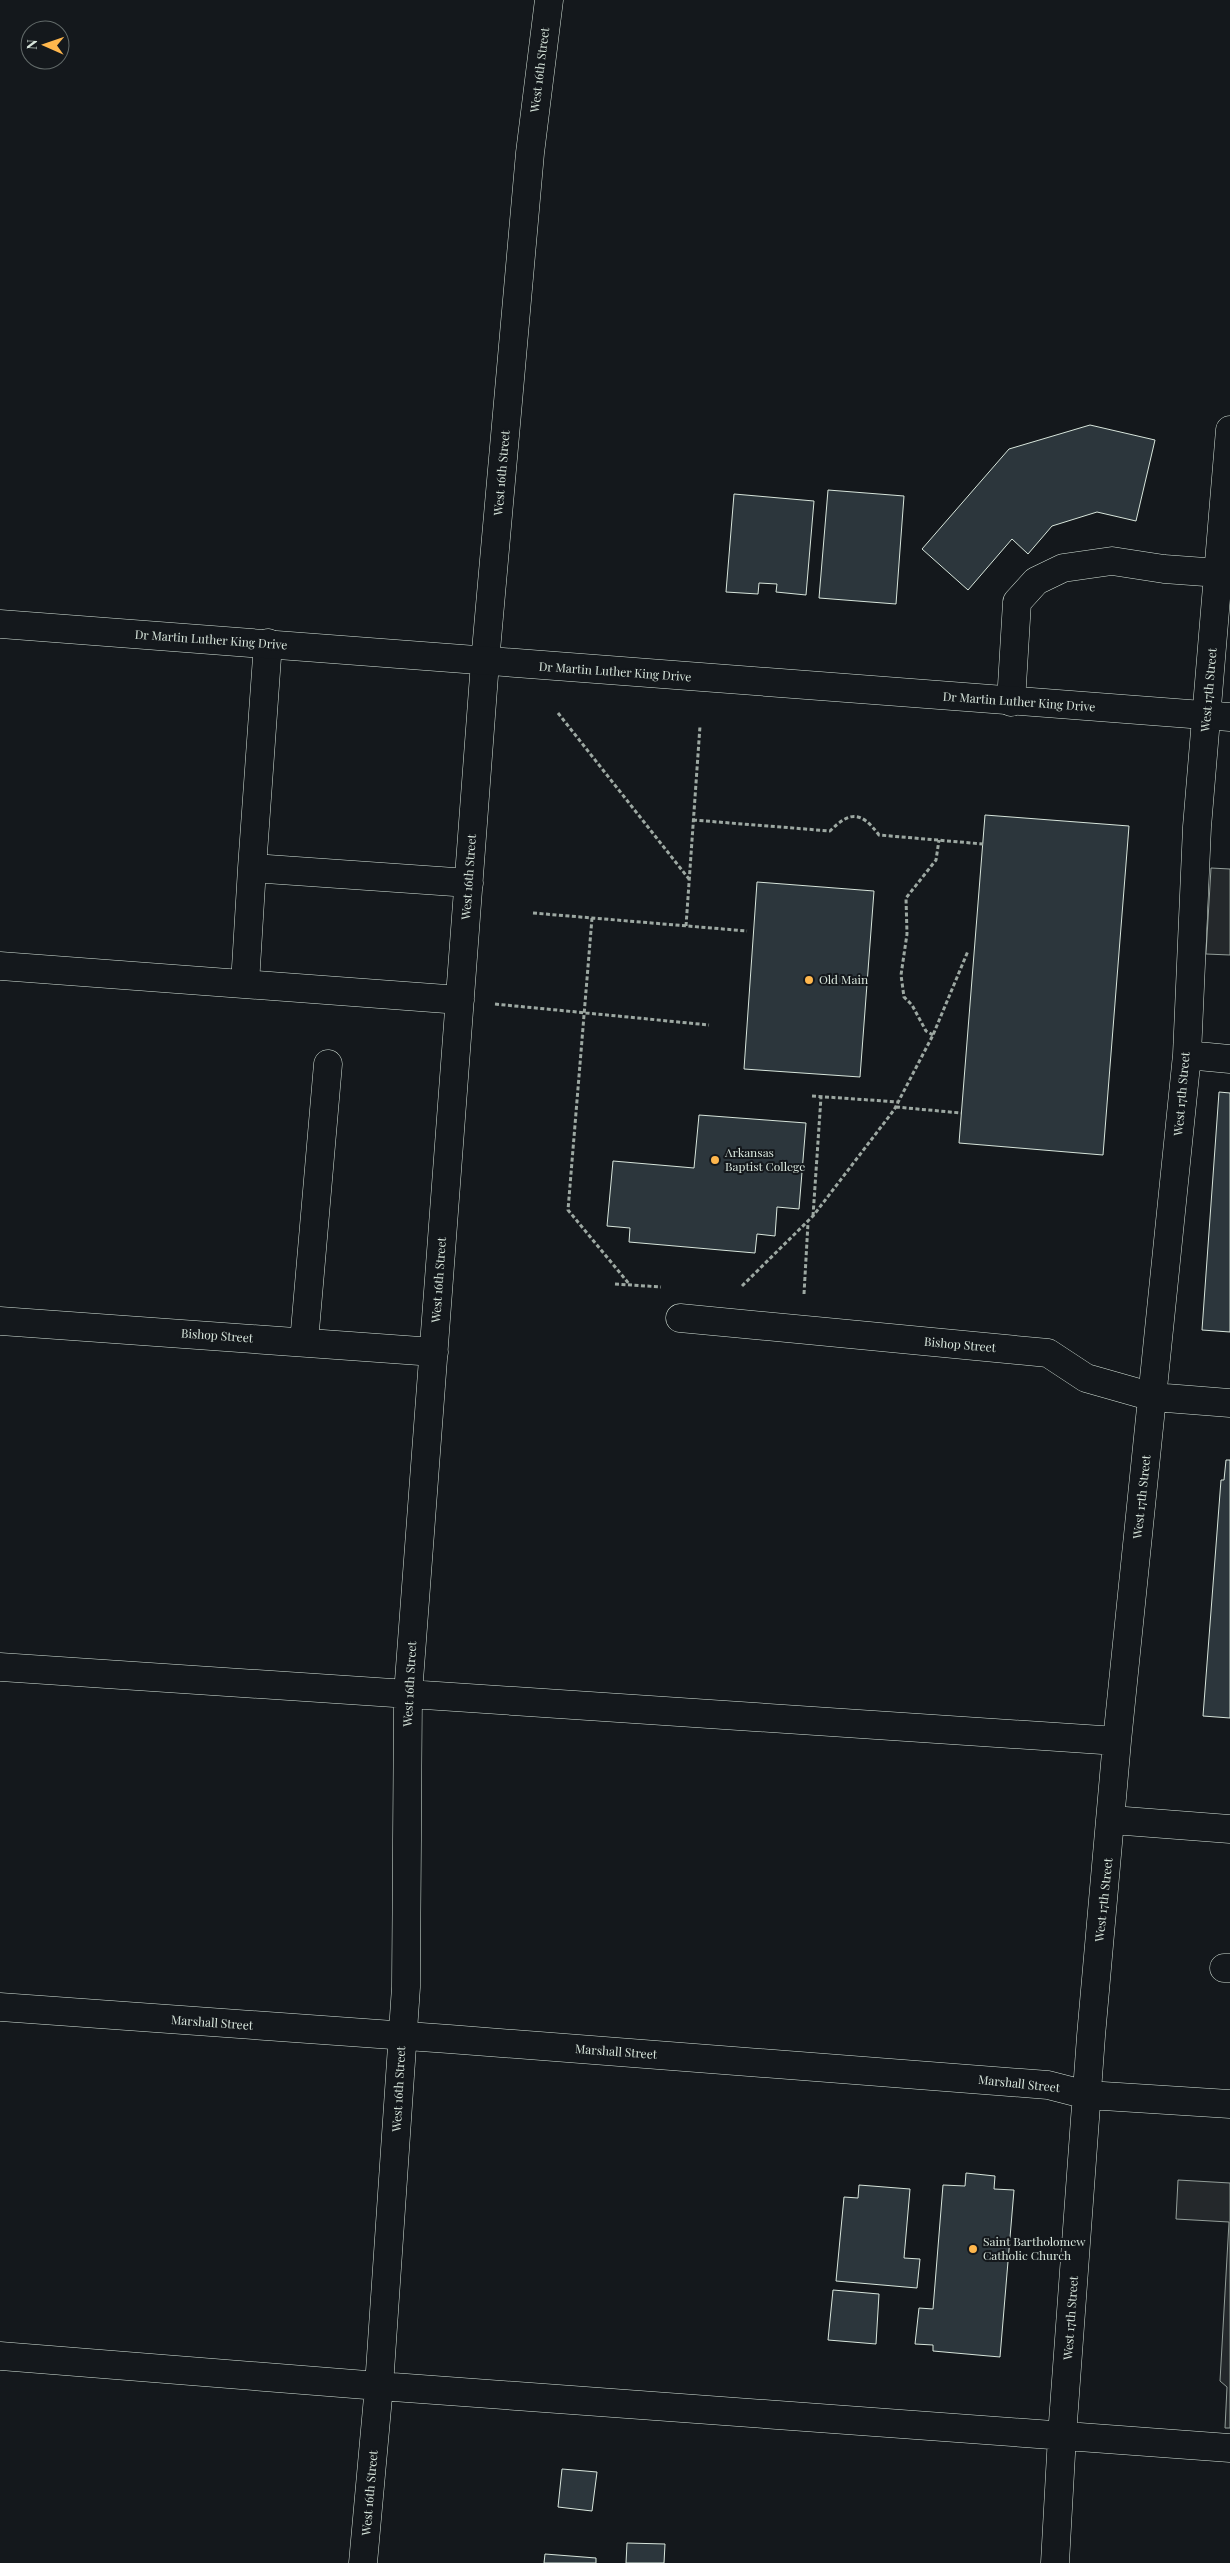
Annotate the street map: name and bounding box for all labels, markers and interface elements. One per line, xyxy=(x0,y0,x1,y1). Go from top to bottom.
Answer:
north arrow xyxy=(20,20,70,70)
street label: West 16th Street xyxy=(526,26,552,114)
text: N xyxy=(22,39,41,50)
street label: West 16th Street xyxy=(489,429,513,517)
street label: Dr Martin Luther King Drive xyxy=(134,626,288,652)
street label: West 17th Street xyxy=(1196,646,1220,734)
street label: Dr Martin Luther King Drive xyxy=(538,658,692,684)
street label: Dr Martin Luther King Drive xyxy=(942,688,1096,714)
street label: West 16th Street xyxy=(457,833,479,921)
place label: Old Main xyxy=(819,971,868,987)
marker: Old Main xyxy=(803,974,815,986)
street label: West 17th Street xyxy=(1169,1050,1193,1138)
place label: Arkansas Baptist College xyxy=(724,1144,805,1174)
marker: Arkansas Baptist College xyxy=(709,1154,721,1166)
street label: West 16th Street xyxy=(427,1236,449,1324)
street label: Bishop Street xyxy=(181,1325,254,1346)
street label: Bishop Street xyxy=(923,1333,997,1355)
street label: West 17th Street xyxy=(1129,1453,1153,1541)
street label: West 16th Street xyxy=(399,1640,419,1728)
street label: West 17th Street xyxy=(1091,1856,1115,1944)
street label: Marshall Street xyxy=(171,2011,254,2033)
street label: Marshall Street xyxy=(575,2040,658,2062)
street label: West 16th Street xyxy=(388,2045,408,2133)
street label: Marshall Street xyxy=(977,2071,1062,2095)
place label: Saint Bartholomew Catholic Church xyxy=(983,2233,1086,2263)
marker: Saint Bartholomew Catholic Church xyxy=(967,2243,979,2255)
street label: West 17th Street xyxy=(1059,2275,1081,2362)
street label: West 16th Street xyxy=(357,2449,381,2537)

